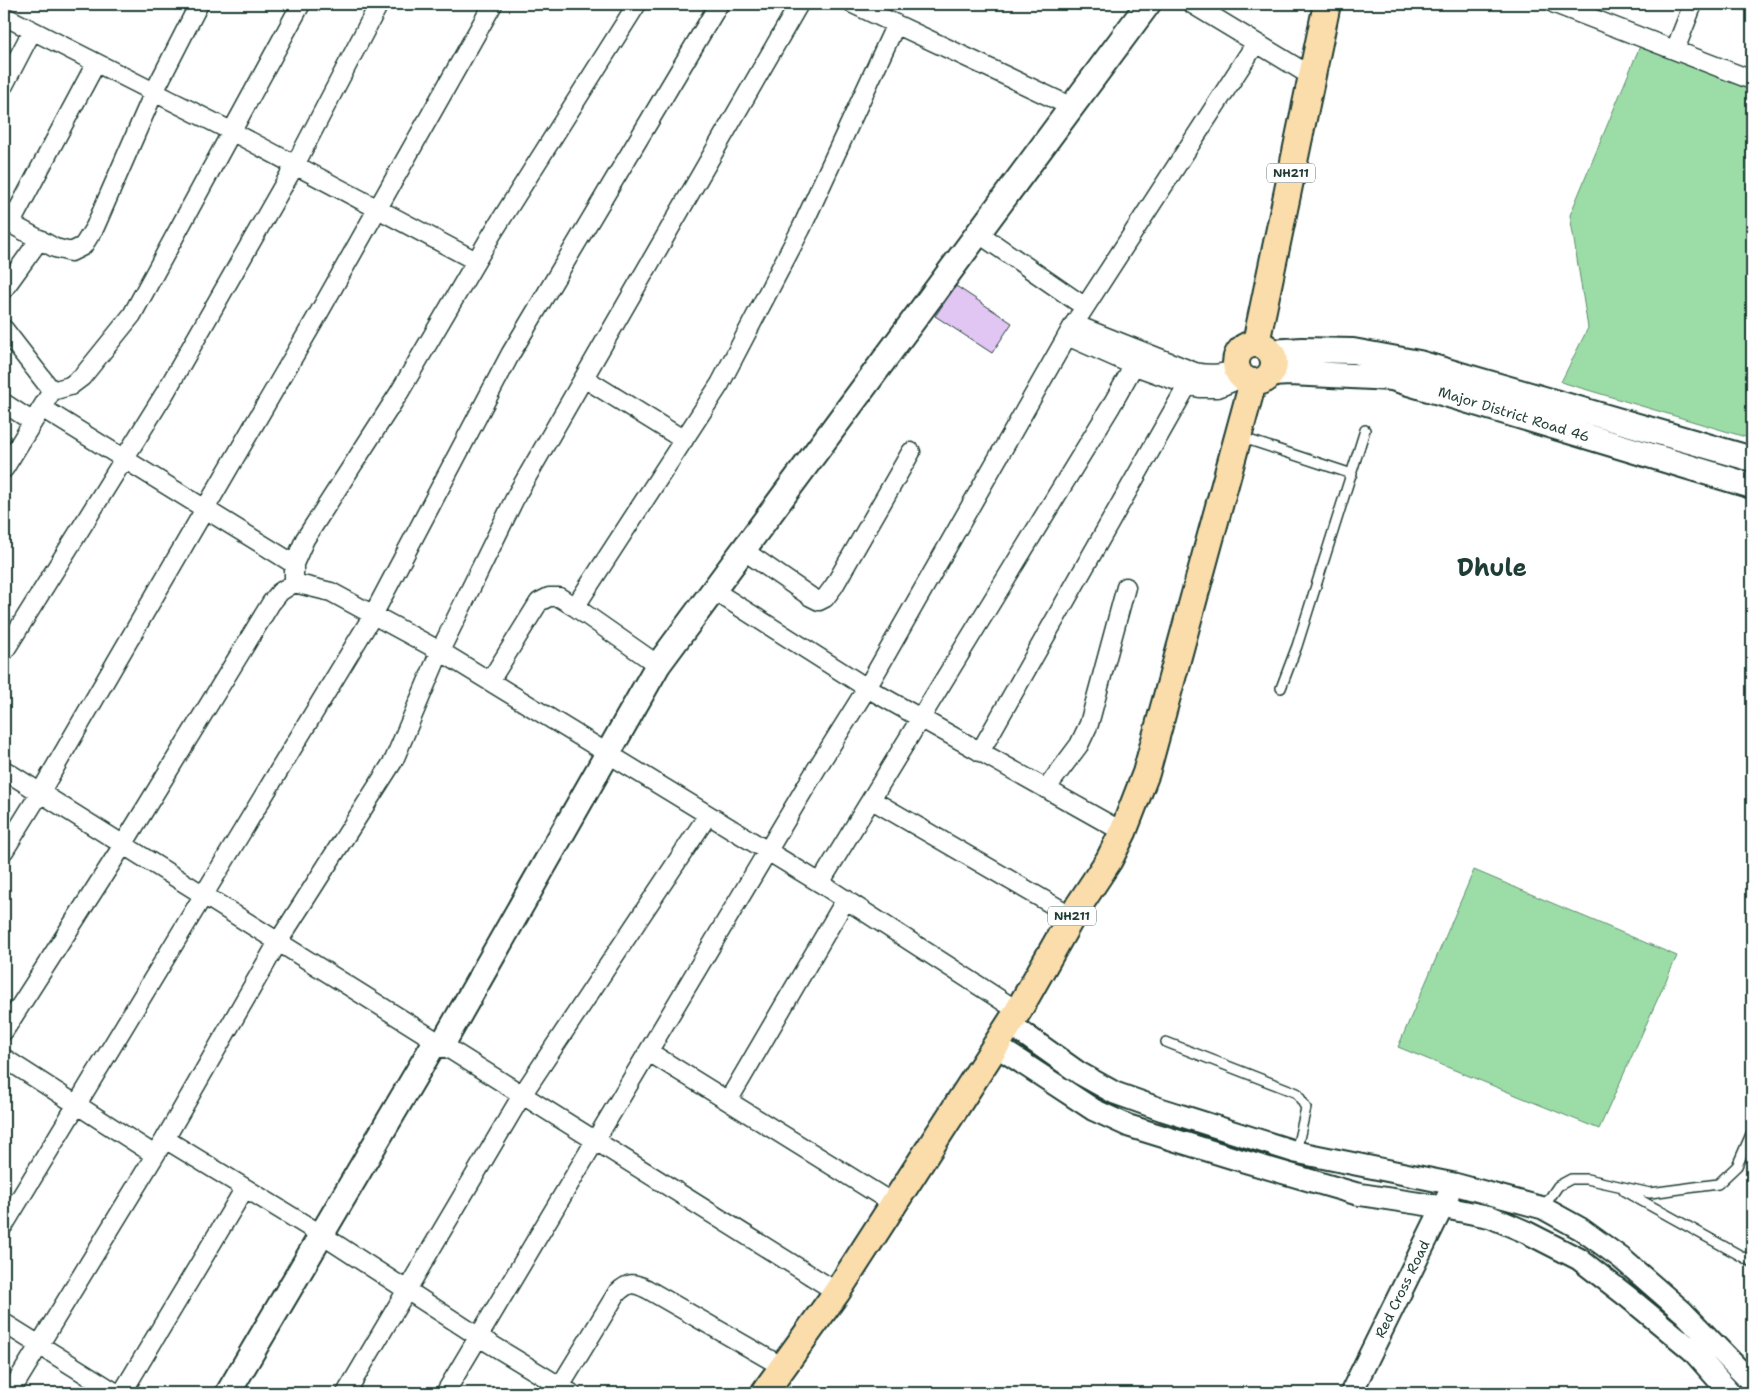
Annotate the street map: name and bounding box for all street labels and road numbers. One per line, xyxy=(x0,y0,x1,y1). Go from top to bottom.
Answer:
road number: NH211 xyxy=(1267,164,1315,182)
street label: Major District Road 46 xyxy=(1436,382,1592,446)
road number: NH211 xyxy=(1048,906,1096,926)
street label: Red Cross Road xyxy=(1371,1237,1433,1341)

